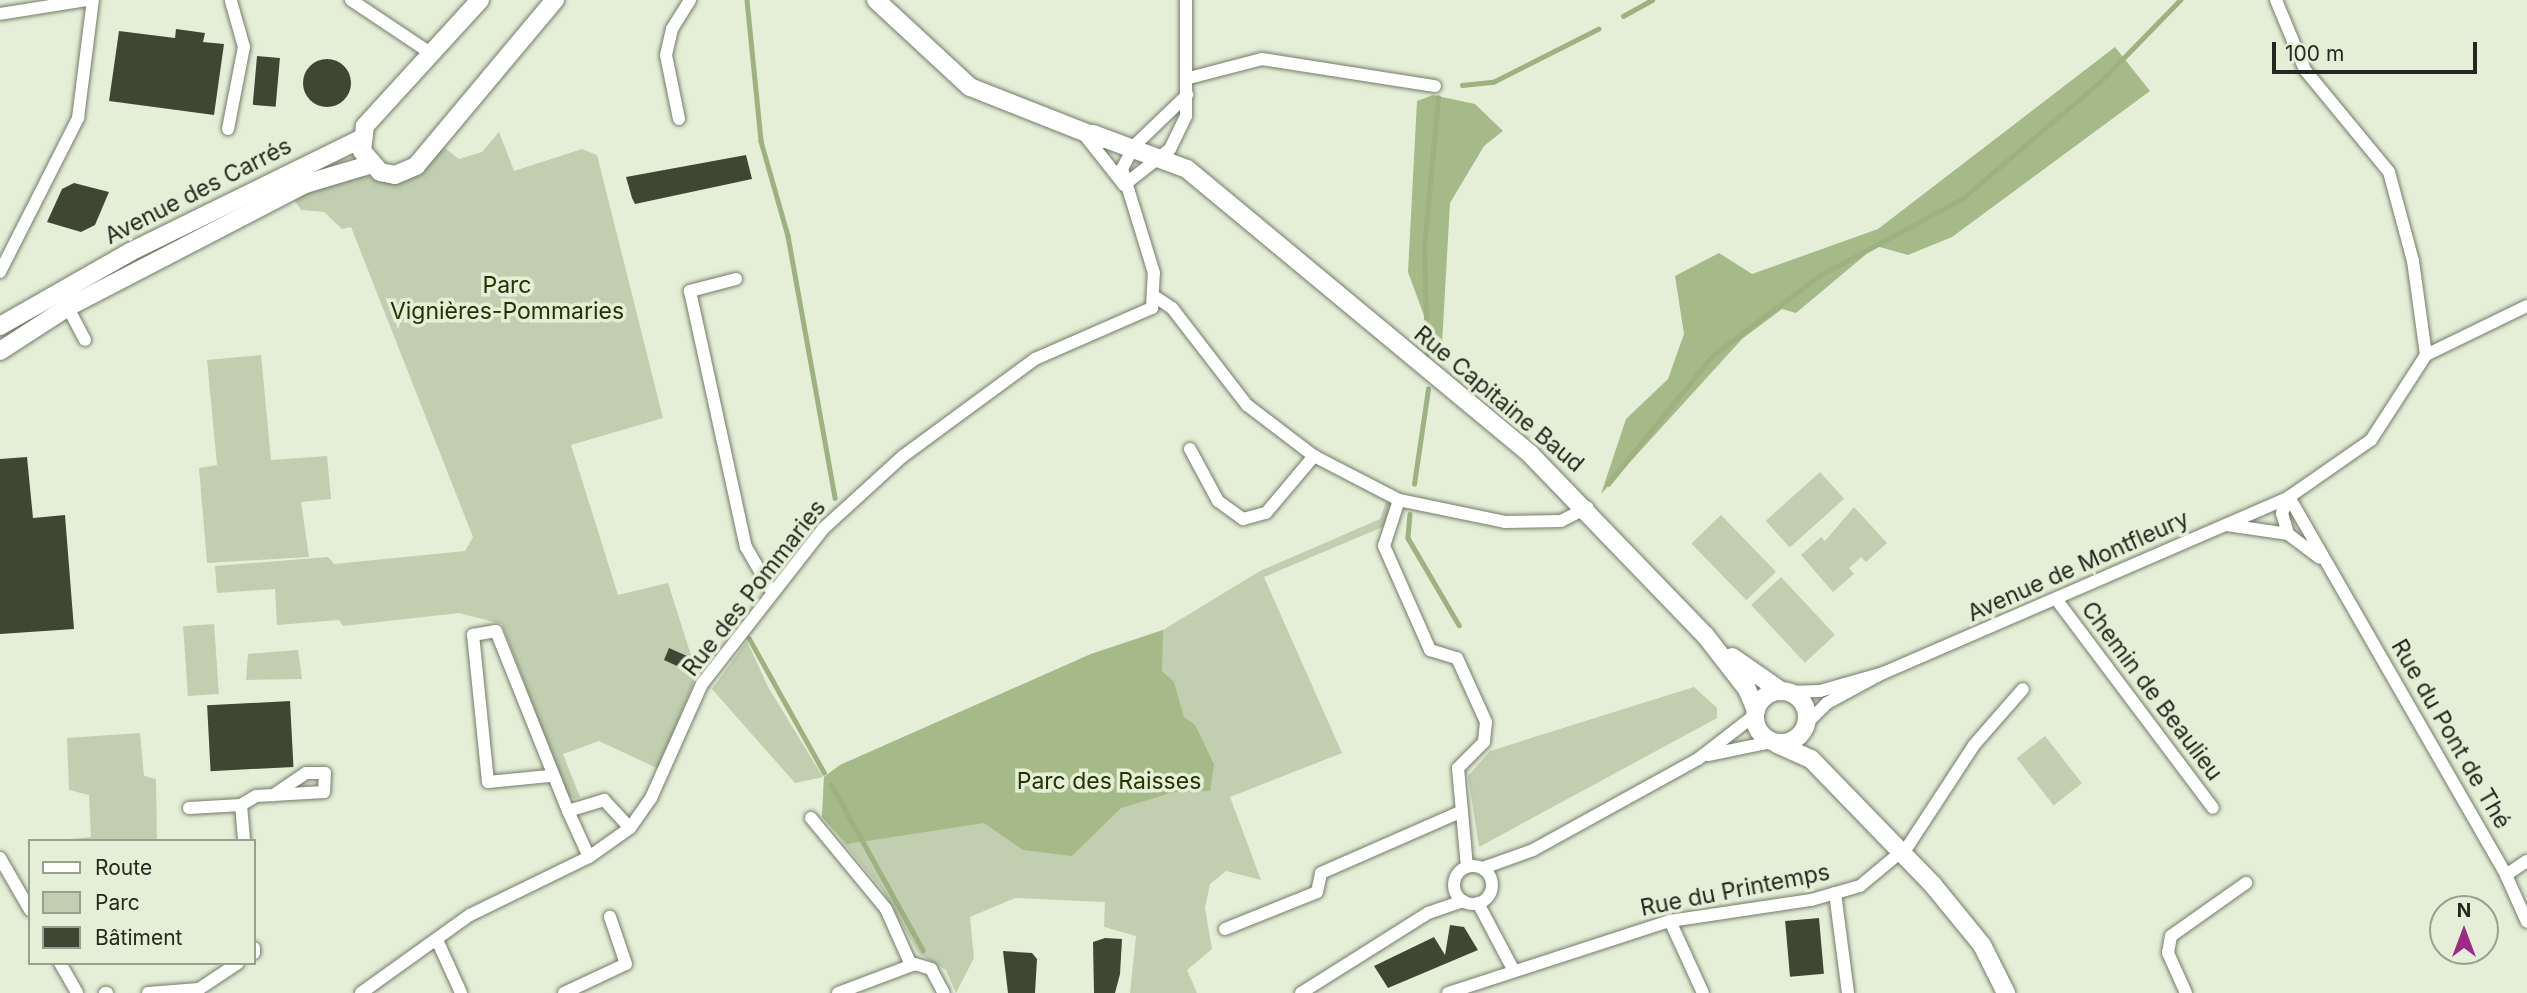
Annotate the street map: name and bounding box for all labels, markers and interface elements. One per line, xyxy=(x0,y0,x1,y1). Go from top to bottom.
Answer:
scale bar xyxy=(2275,28,2480,72)
text: 100 m xyxy=(2285,41,2344,66)
street label: Avenue des Carrés xyxy=(100,132,296,250)
park label: Parc Vignières-Pommaries xyxy=(390,271,624,325)
street label: Rue Capitaine Baud xyxy=(1409,320,1589,478)
street label: Rue des Pommaries xyxy=(677,494,831,682)
street label: Avenue de Montfleury xyxy=(1963,505,2193,627)
street label: Chemin de Beaulieu xyxy=(2076,596,2228,786)
street label: Rue du Pont de Thé xyxy=(2386,634,2516,834)
park label: Parc des Raisses xyxy=(1017,767,1201,795)
legend xyxy=(28,839,256,965)
text: Route xyxy=(95,855,152,880)
street label: Rue du Printemps xyxy=(1638,858,1832,922)
text: Parc xyxy=(95,890,140,915)
north arrow xyxy=(2429,895,2499,965)
text: N xyxy=(2457,899,2471,922)
text: Bâtiment xyxy=(95,925,182,950)

